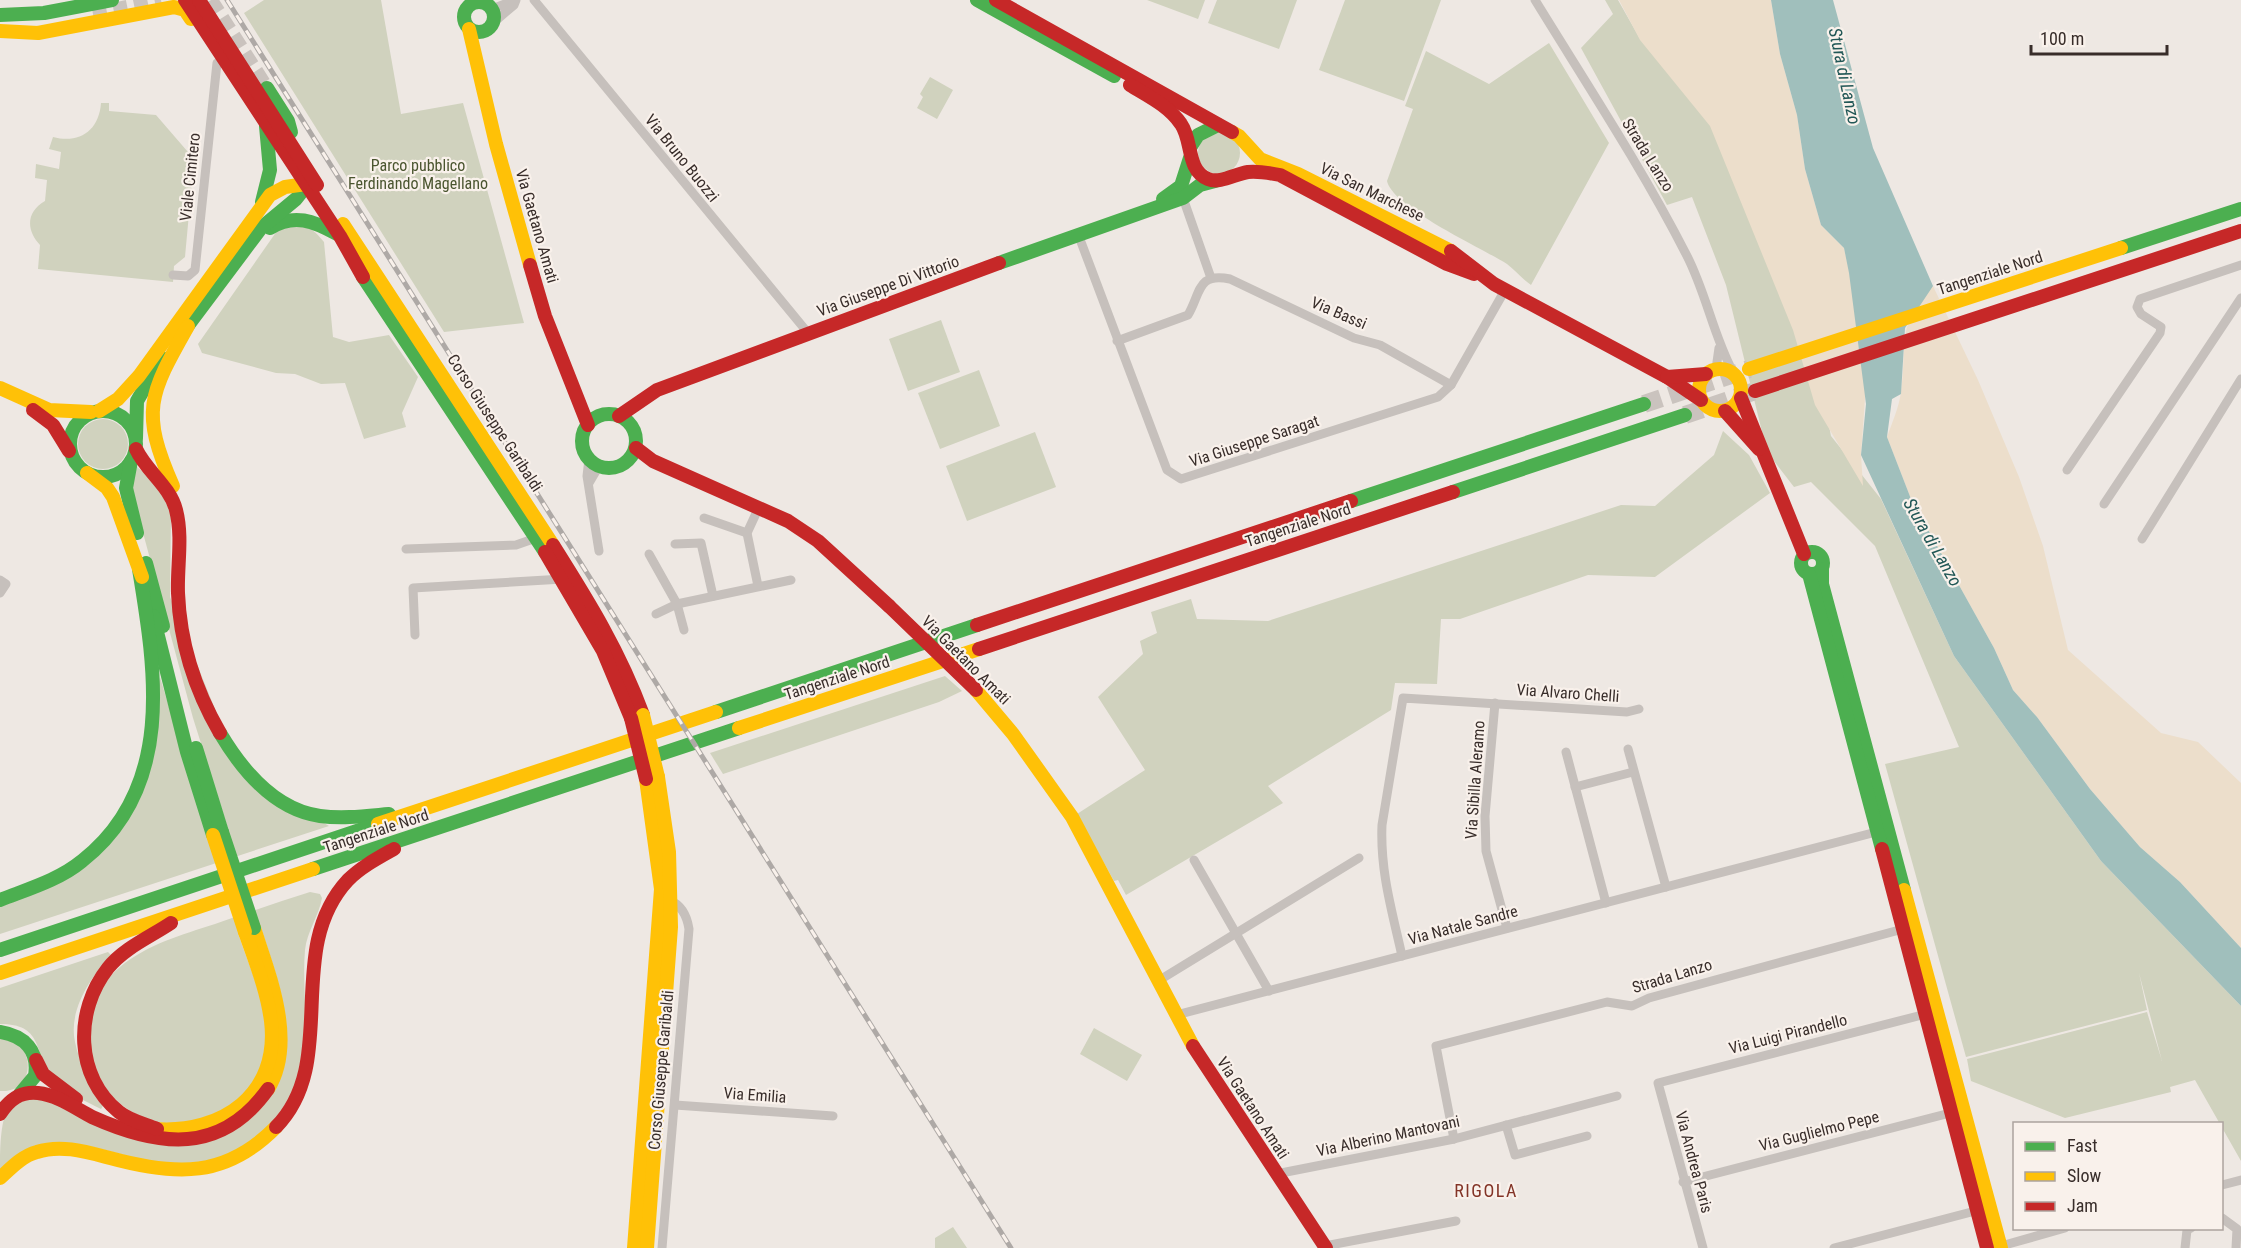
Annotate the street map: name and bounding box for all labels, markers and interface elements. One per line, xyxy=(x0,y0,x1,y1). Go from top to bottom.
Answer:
scale bar xyxy=(2031,18,2168,56)
water label: Stura di Lanzo xyxy=(1825,26,1865,126)
text: 100 m xyxy=(2040,28,2084,49)
street label: Via Bruno Buozzi xyxy=(641,110,723,206)
street label: Strada Lanzo xyxy=(1618,115,1678,195)
street label: Viale Cimitero xyxy=(176,132,204,222)
park label: Parco pubblico Ferdinando Magellano xyxy=(348,156,488,193)
street label: Via San Marchese xyxy=(1317,159,1427,225)
street label: Via Gaetano Amati xyxy=(512,167,562,285)
street label: Tangenziale Nord xyxy=(1935,247,2045,299)
street label: Via Giuseppe Di Vittorio xyxy=(814,251,962,321)
street label: Via Bassi xyxy=(1308,293,1370,333)
street label: Corso Giuseppe Garibaldi xyxy=(443,351,547,495)
street label: Via Giuseppe Saragat xyxy=(1187,411,1321,471)
water label: Stura di Lanzo xyxy=(1899,494,1967,590)
street label: Tangenziale Nord xyxy=(1243,499,1353,551)
street label: Via Gaetano Amati xyxy=(918,612,1014,708)
street label: Tangenziale Nord xyxy=(782,652,892,704)
street label: Via Alvaro Chelli xyxy=(1516,680,1620,706)
street label: Via Sibilla Aleramo xyxy=(1461,720,1489,840)
street label: Tangenziale Nord xyxy=(321,805,431,857)
street label: Via Natale Sandre xyxy=(1406,901,1520,949)
street label: Strada Lanzo xyxy=(1630,955,1714,997)
street label: Corso Giuseppe Garibaldi xyxy=(645,989,677,1151)
street label: Via Luigi Pirandello xyxy=(1727,1010,1849,1058)
street label: Via Gaetano Amati xyxy=(1213,1053,1293,1163)
street label: Via Emilia xyxy=(723,1083,787,1107)
street label: Via Guglielmo Pepe xyxy=(1757,1107,1881,1155)
street label: Via Andrea Paris xyxy=(1671,1109,1717,1215)
street label: Via Alberino Mantovani xyxy=(1315,1112,1461,1160)
legend xyxy=(2013,1122,2223,1230)
text: Fast xyxy=(2067,1135,2098,1156)
text: Slow xyxy=(2067,1165,2102,1186)
district label: RIGOLA xyxy=(1454,1180,1518,1201)
text: Jam xyxy=(2067,1195,2098,1216)

